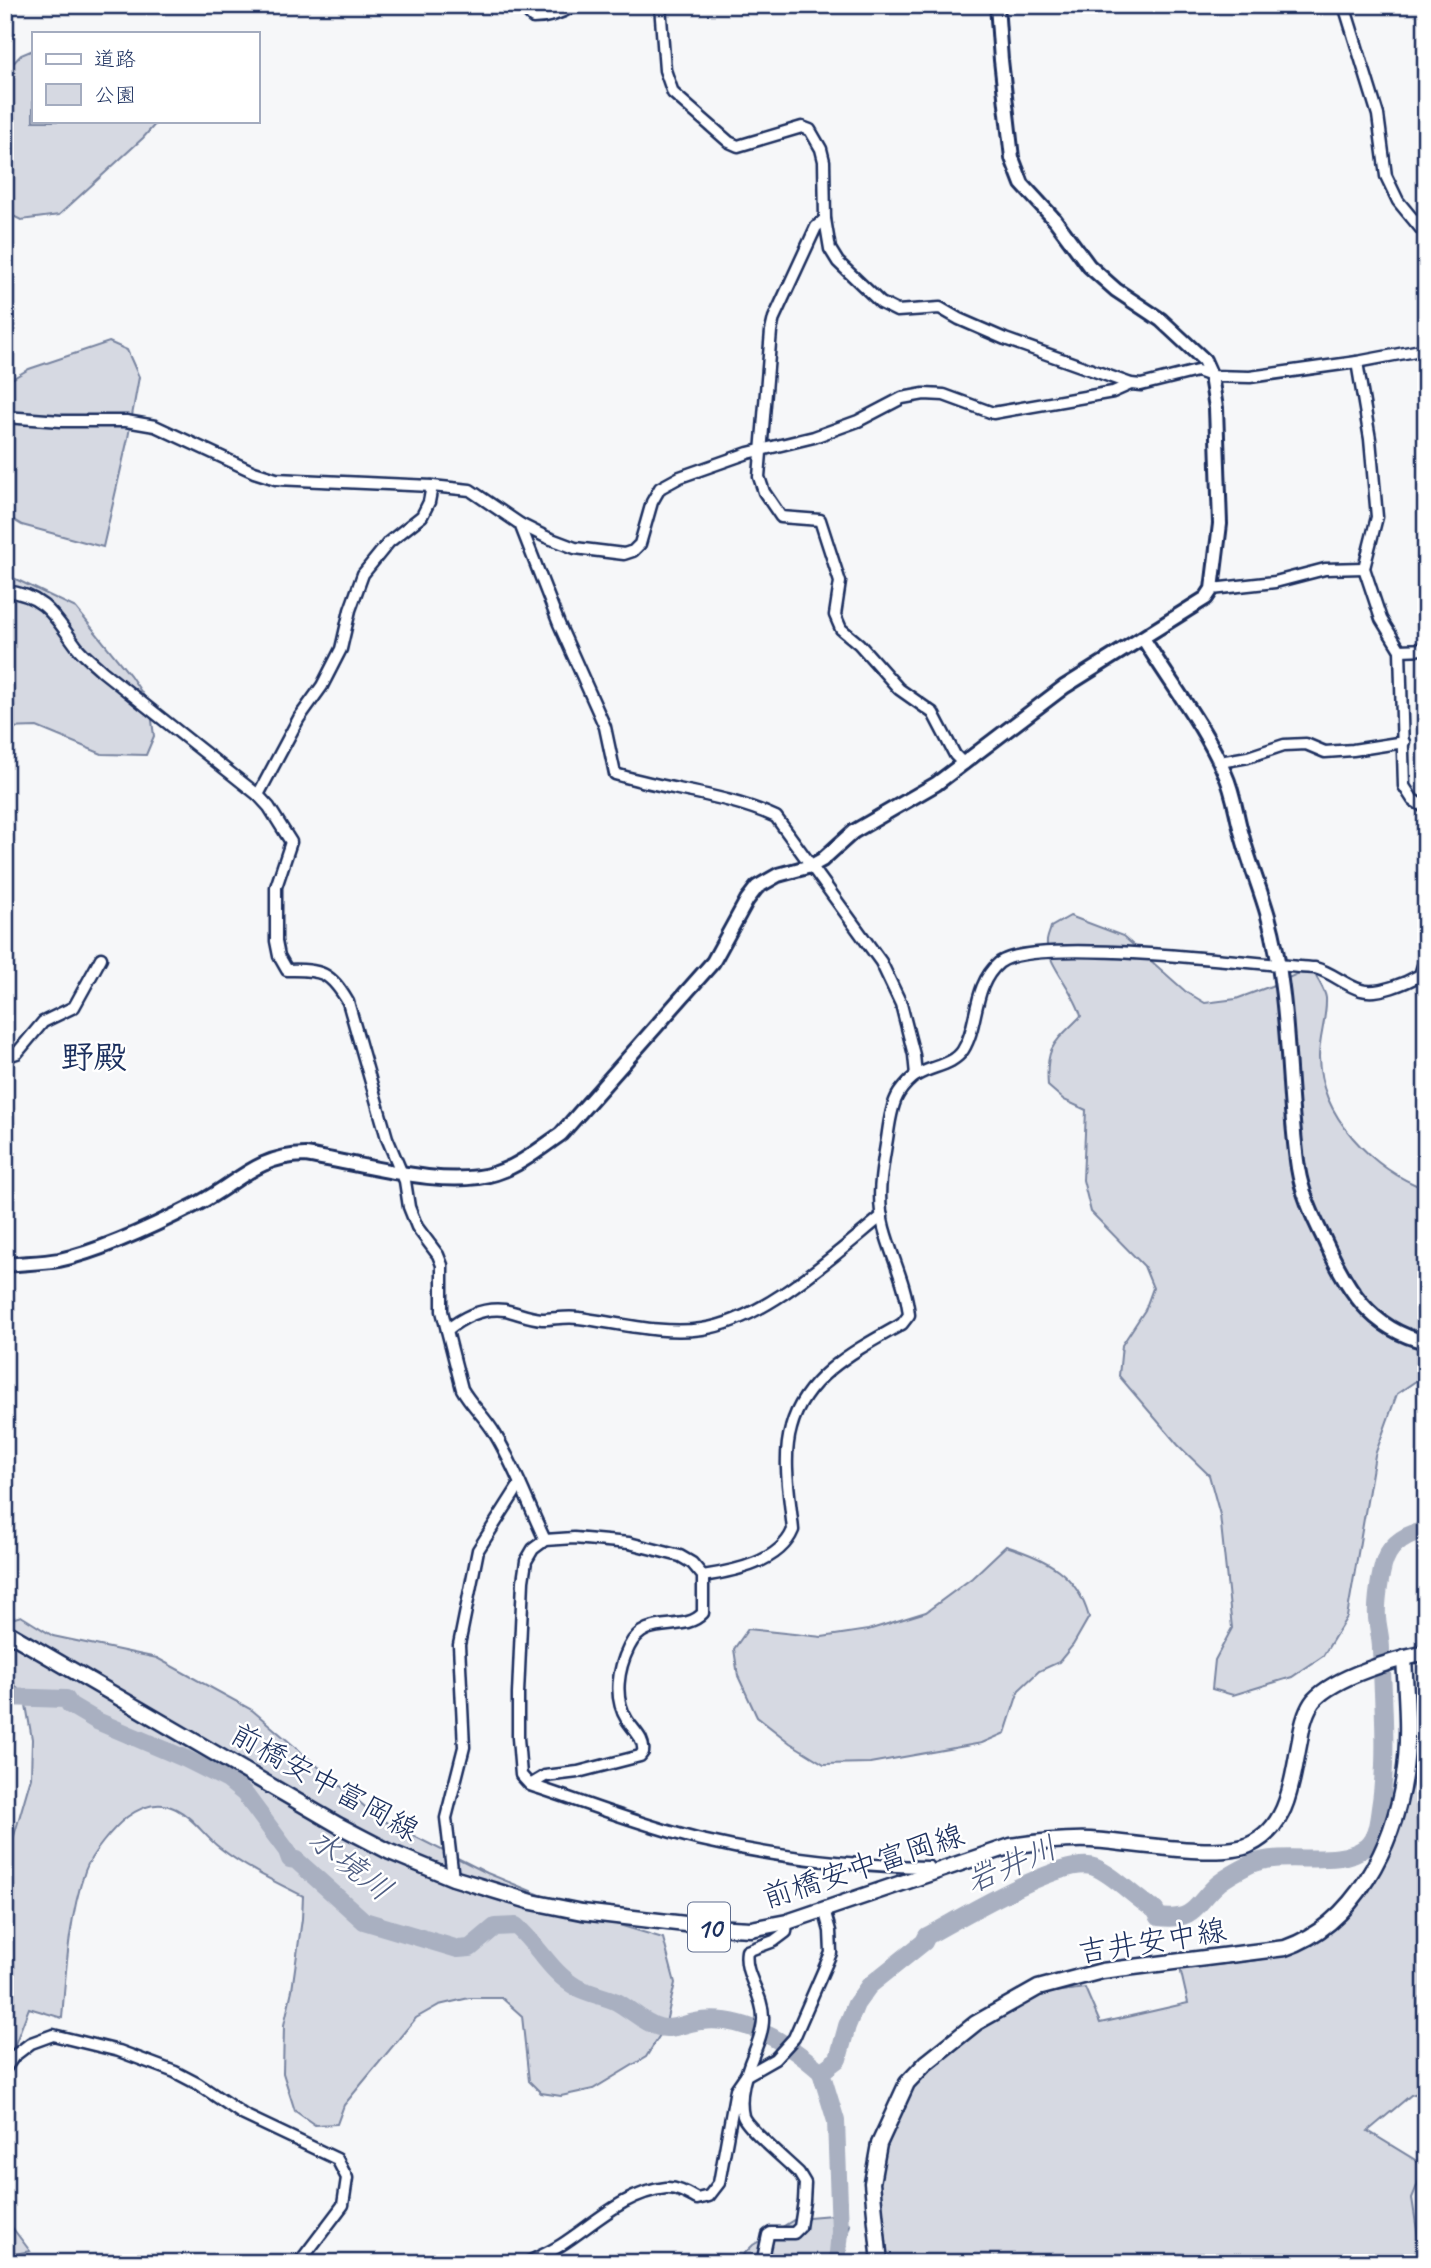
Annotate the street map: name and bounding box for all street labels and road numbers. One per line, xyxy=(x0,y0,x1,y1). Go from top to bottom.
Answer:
street label: 前橋安中富岡線 xyxy=(224,1714,426,1850)
street label: 前橋安中富岡線 xyxy=(757,1815,969,1917)
road number: 10 xyxy=(688,1902,730,1952)
street label: 吉井安中線 xyxy=(1075,1911,1229,1971)

